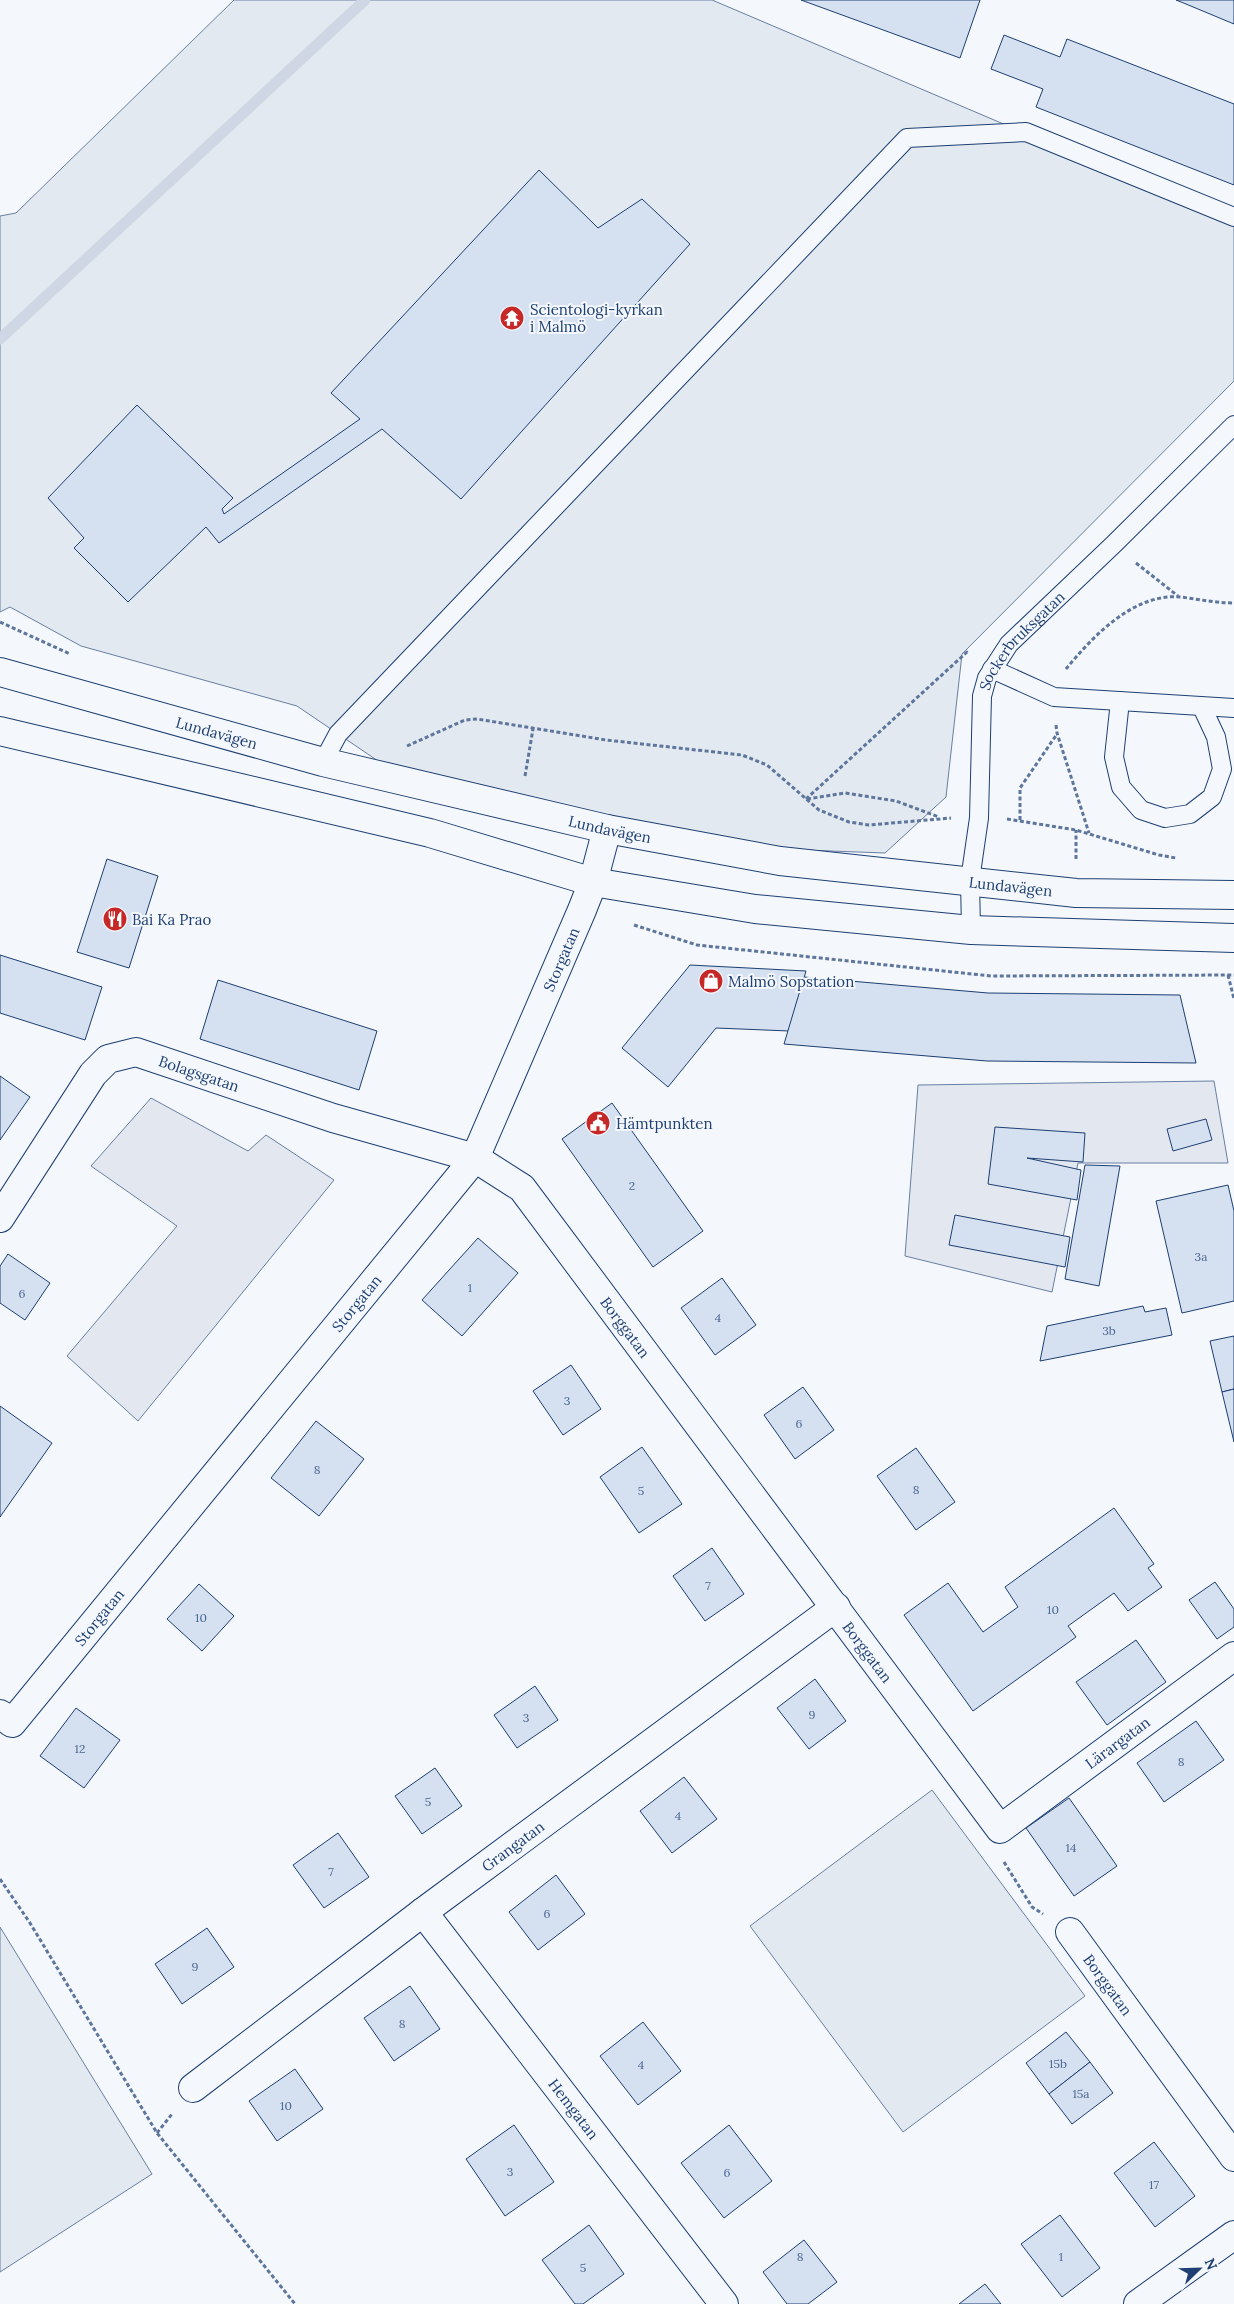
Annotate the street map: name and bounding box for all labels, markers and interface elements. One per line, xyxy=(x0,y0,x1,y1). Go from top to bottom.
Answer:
place label: Scientologi-kyrkan i Malmö xyxy=(530,300,663,336)
temple icon: Scientologi-kyrkan i Malmö xyxy=(499,305,525,331)
street label: Sockerbruksgatan xyxy=(975,587,1068,692)
street label: Lundavägen xyxy=(174,712,260,753)
street label: Lundavägen xyxy=(567,811,653,847)
street label: Lundavägen xyxy=(968,872,1053,900)
restaurant icon: Bai Ka Prao xyxy=(102,906,128,932)
place label: Bai Ka Prao xyxy=(132,910,211,929)
street label: Storgatan xyxy=(539,924,583,994)
shop icon: Malmö Sopstation xyxy=(698,968,724,994)
place label: Malmö Sopstation xyxy=(728,972,854,991)
street label: Bolagsgatan xyxy=(156,1051,242,1095)
public building icon: Hämtpunkten xyxy=(585,1110,611,1136)
place label: Hämtpunkten xyxy=(616,1114,713,1133)
house number: 2 xyxy=(629,1178,635,1193)
house number: 3a xyxy=(1195,1249,1207,1264)
street label: Storgatan xyxy=(327,1271,385,1335)
house number: 1 xyxy=(468,1280,472,1295)
house number: 6 xyxy=(19,1286,26,1301)
street label: Borggatan xyxy=(597,1293,655,1361)
house number: 4 xyxy=(715,1310,722,1325)
house number: 3b xyxy=(1102,1323,1116,1338)
house number: 3 xyxy=(564,1393,571,1408)
house number: 6 xyxy=(796,1416,803,1431)
house number: 8 xyxy=(314,1462,321,1477)
house number: 8 xyxy=(913,1482,920,1497)
house number: 5 xyxy=(638,1483,644,1498)
house number: 7 xyxy=(705,1578,711,1593)
street label: Storgatan xyxy=(70,1585,128,1649)
house number: 10 xyxy=(1047,1602,1059,1617)
house number: 10 xyxy=(195,1610,207,1625)
street label: Borggatan xyxy=(839,1617,897,1686)
house number: 9 xyxy=(809,1707,816,1722)
house number: 3 xyxy=(523,1710,530,1725)
street label: Lärargatan xyxy=(1081,1712,1153,1773)
house number: 12 xyxy=(75,1741,85,1756)
house number: 8 xyxy=(1178,1754,1185,1769)
house number: 5 xyxy=(425,1794,431,1809)
house number: 4 xyxy=(675,1808,682,1823)
street label: Grangatan xyxy=(477,1816,548,1875)
house number: 14 xyxy=(1066,1840,1077,1855)
house number: 7 xyxy=(328,1864,334,1879)
house number: 6 xyxy=(544,1906,551,1921)
street label: Borggatan xyxy=(1080,1950,1137,2019)
house number: 9 xyxy=(192,1959,199,1974)
house number: 8 xyxy=(399,2016,406,2031)
house number: 15b xyxy=(1049,2056,1067,2071)
house number: 4 xyxy=(638,2057,645,2072)
street label: Hemgatan xyxy=(545,2075,603,2143)
house number: 15a xyxy=(1072,2086,1090,2101)
house number: 10 xyxy=(280,2098,292,2113)
house number: 3 xyxy=(507,2164,514,2179)
house number: 6 xyxy=(724,2165,731,2180)
house number: 17 xyxy=(1149,2177,1159,2192)
north arrow xyxy=(1174,2244,1224,2294)
house number: 8 xyxy=(797,2249,804,2264)
house number: 1 xyxy=(1059,2249,1063,2264)
text: N xyxy=(1201,2255,1221,2273)
house number: 5 xyxy=(580,2260,586,2275)

